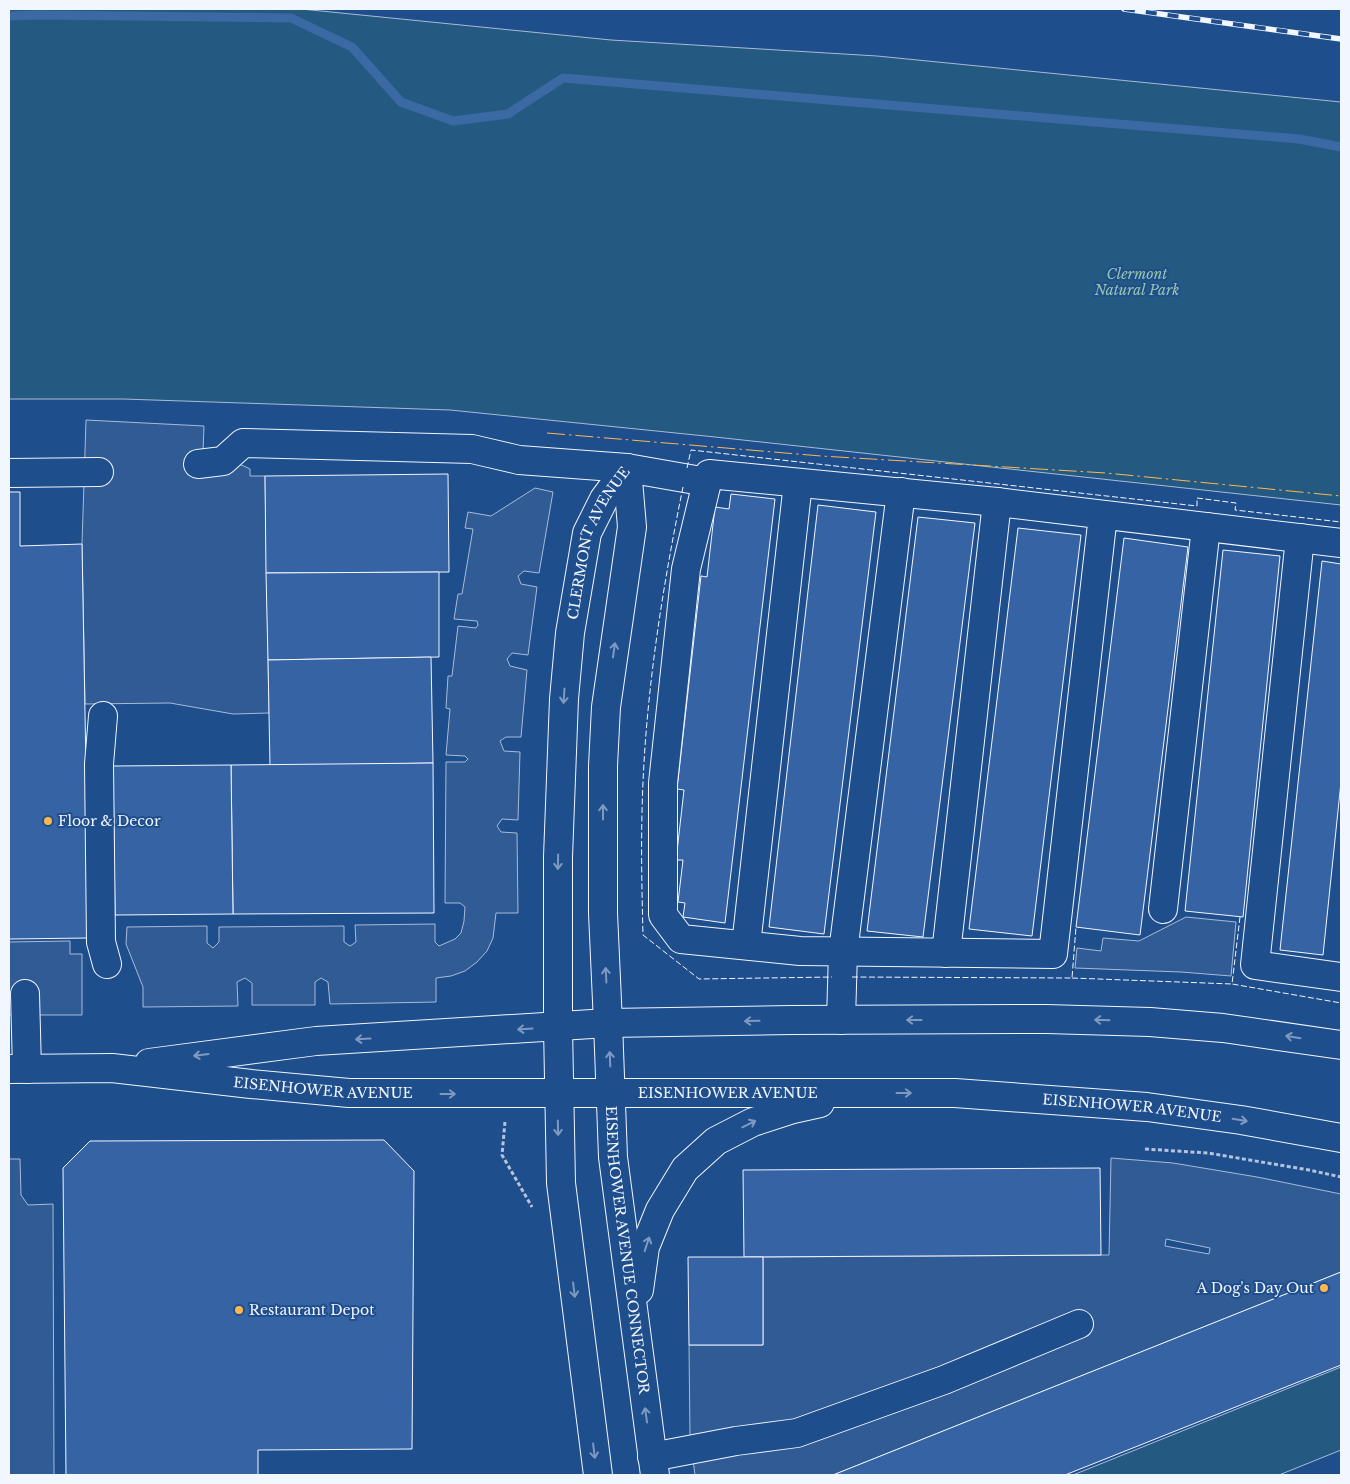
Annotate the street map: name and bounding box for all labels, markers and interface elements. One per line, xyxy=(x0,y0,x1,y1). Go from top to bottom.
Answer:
park label: Clermont Natural Park xyxy=(1093,265,1180,299)
street label: CLERMONT AVENUE xyxy=(563,463,634,621)
one-way arrow xyxy=(609,643,619,659)
one-way arrow xyxy=(560,688,569,704)
one-way arrow xyxy=(598,805,608,821)
place label: Floor & Decor xyxy=(58,812,161,830)
marker: Floor & Decor xyxy=(42,815,54,827)
one-way arrow xyxy=(553,853,563,869)
one-way arrow xyxy=(601,967,611,983)
one-way arrow xyxy=(906,1015,922,1025)
one-way arrow xyxy=(1094,1015,1110,1025)
one-way arrow xyxy=(744,1016,760,1026)
one-way arrow xyxy=(517,1024,533,1033)
one-way arrow xyxy=(1286,1032,1302,1042)
one-way arrow xyxy=(355,1034,371,1043)
one-way arrow xyxy=(193,1050,209,1060)
one-way arrow xyxy=(605,1051,614,1067)
street label: EISENHOWER AVENUE xyxy=(232,1073,413,1102)
street label: EISENHOWER AVENUE xyxy=(638,1084,818,1102)
one-way arrow xyxy=(896,1088,912,1098)
one-way arrow xyxy=(440,1089,456,1099)
street label: EISENHOWER AVENUE xyxy=(1042,1090,1223,1126)
street label: EISENHOWER AVENUE CONNECTOR xyxy=(602,1106,653,1396)
one-way arrow xyxy=(1232,1115,1248,1125)
one-way arrow xyxy=(741,1119,756,1129)
one-way arrow xyxy=(554,1120,563,1136)
one-way arrow xyxy=(643,1236,652,1252)
place label: A Dog's Day Out xyxy=(1195,1279,1315,1297)
one-way arrow xyxy=(569,1281,579,1297)
marker: A Dog's Day Out xyxy=(1318,1282,1330,1294)
place label: Restaurant Depot xyxy=(249,1301,375,1319)
marker: Restaurant Depot xyxy=(233,1304,245,1316)
one-way arrow xyxy=(641,1407,651,1423)
one-way arrow xyxy=(590,1442,600,1458)

